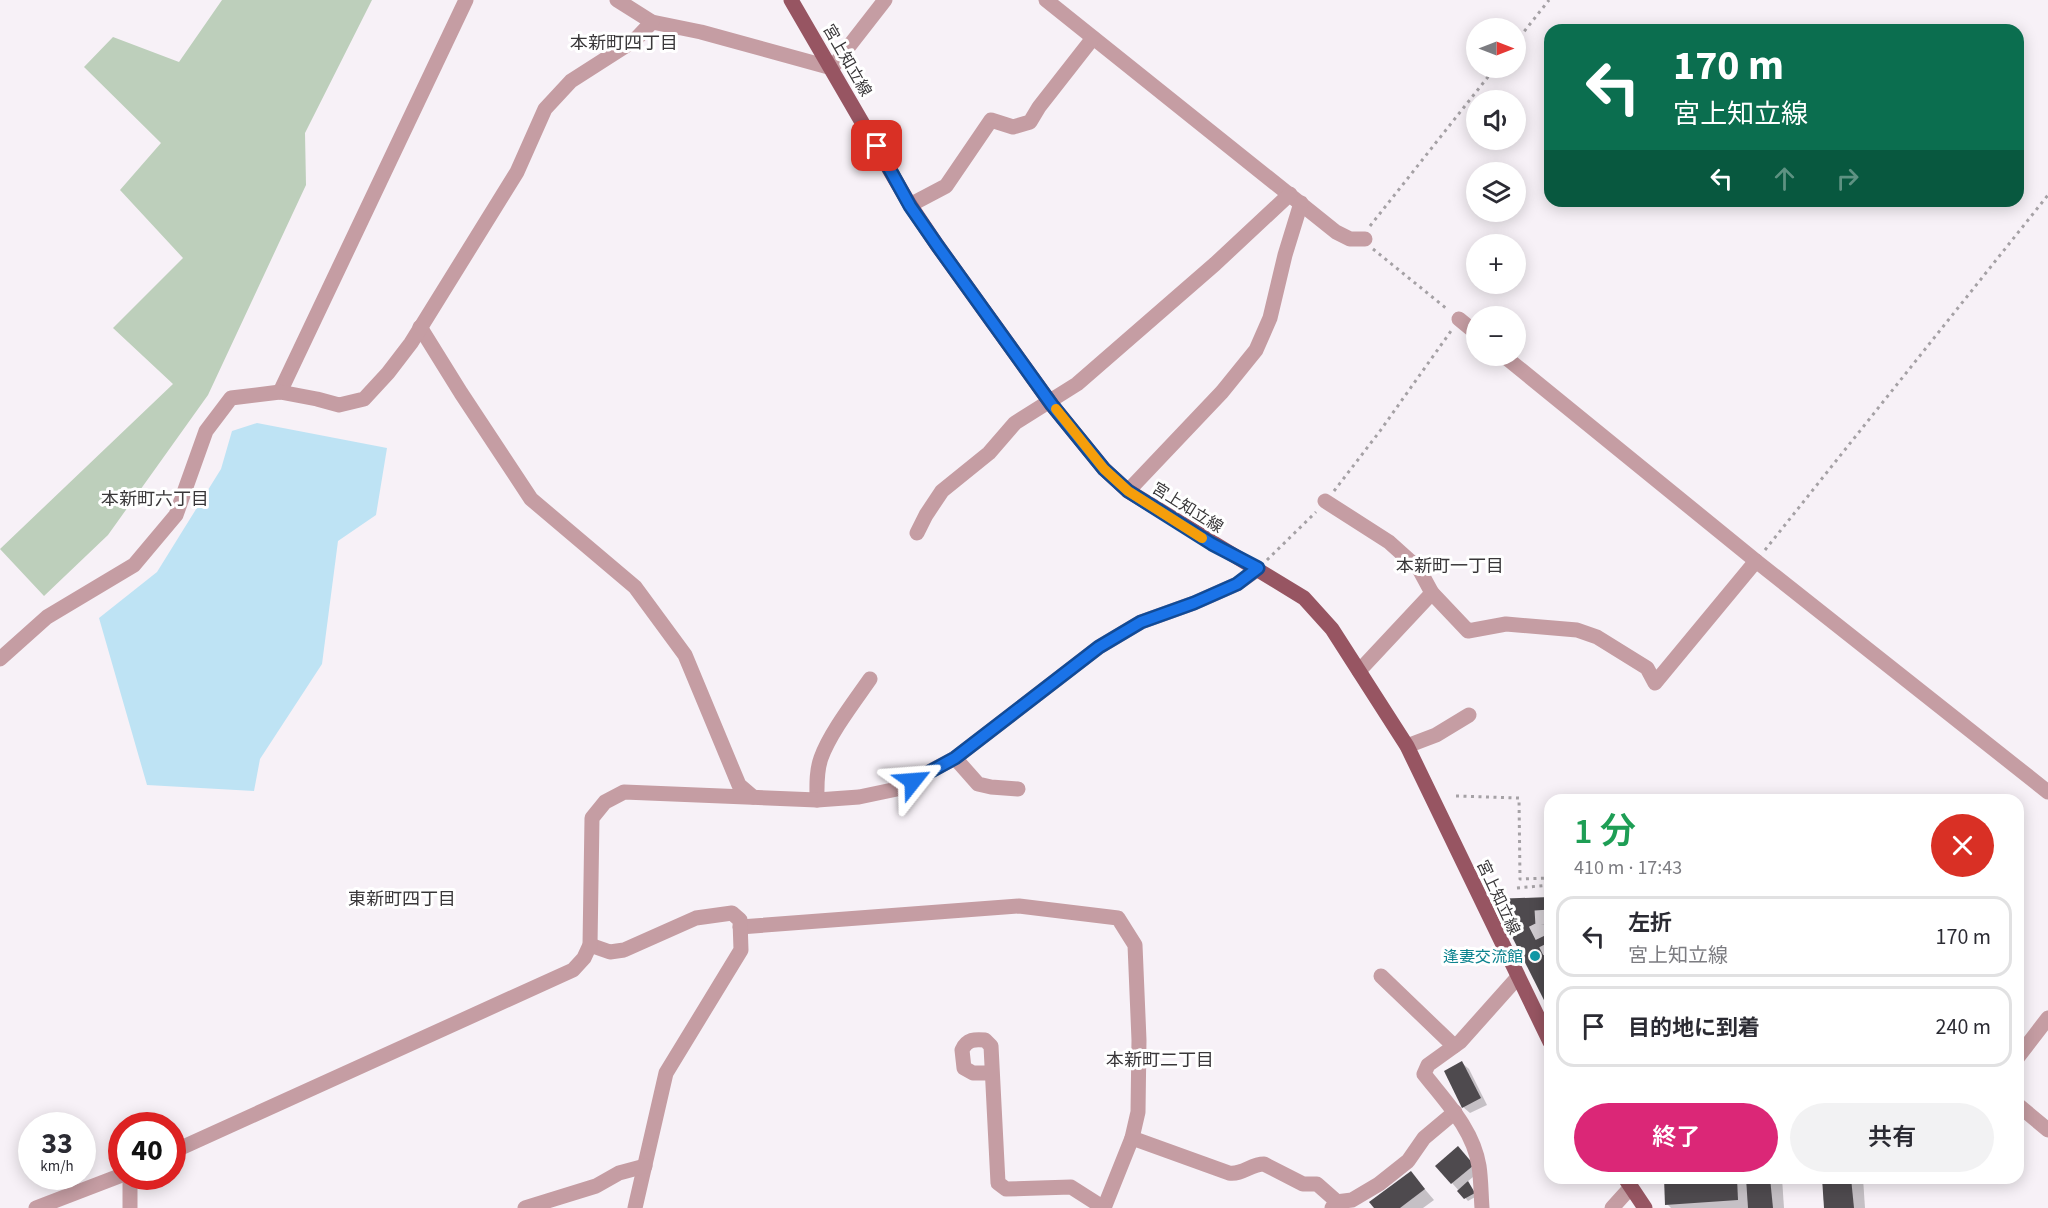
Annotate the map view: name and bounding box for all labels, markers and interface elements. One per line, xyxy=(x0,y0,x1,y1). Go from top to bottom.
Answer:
north arrow xyxy=(1466,18,1526,78)
map controls xyxy=(1466,18,1526,366)
street label: 宮上知立線 xyxy=(818,20,877,101)
district label: 本新町四丁目 xyxy=(570,31,678,56)
text: 170 m xyxy=(1673,36,1784,96)
icon: left xyxy=(1574,48,1652,126)
button: sound xyxy=(1466,90,1526,150)
text: 宮上知立線 xyxy=(1673,95,1808,134)
pin xyxy=(851,120,902,171)
icon: arrive xyxy=(860,129,893,162)
button: layers xyxy=(1466,162,1526,222)
icon: left xyxy=(1705,162,1738,195)
icon: ahead xyxy=(1768,162,1801,195)
icon: right xyxy=(1831,162,1864,195)
button: + xyxy=(1466,234,1526,294)
button: − xyxy=(1466,306,1526,366)
street label: 宮上知立線 xyxy=(1148,477,1227,538)
district label: 本新町六丁目 xyxy=(101,487,209,512)
district label: 本新町一丁目 xyxy=(1396,554,1504,579)
position arrow xyxy=(881,749,945,813)
text: 1 分 xyxy=(1574,806,1636,857)
button: close xyxy=(1931,814,1994,877)
text: 410 m · 17:43 xyxy=(1574,854,1682,882)
street label: 宮上知立線 xyxy=(1471,857,1525,938)
district label: 東新町四丁目 xyxy=(348,887,456,912)
text: 左折 xyxy=(1628,907,1672,939)
icon: left xyxy=(1577,920,1610,953)
text: 170 m xyxy=(1936,921,1991,953)
text: 宮上知立線 xyxy=(1628,942,1728,970)
place label: 逢妻交流館 xyxy=(1443,946,1523,968)
marker: 逢妻交流館 xyxy=(1528,949,1542,963)
icon: arrive xyxy=(1577,1010,1610,1043)
text: 240 m xyxy=(1936,1011,1991,1043)
text: 目的地に到着 xyxy=(1628,1012,1760,1044)
district label: 本新町二丁目 xyxy=(1106,1048,1214,1073)
button: 終了 xyxy=(1574,1103,1778,1172)
button: 共有 xyxy=(1790,1103,1994,1172)
speed limit sign: 40 xyxy=(108,1112,186,1190)
text: 33 xyxy=(41,1122,73,1165)
text: km/h xyxy=(40,1156,74,1177)

